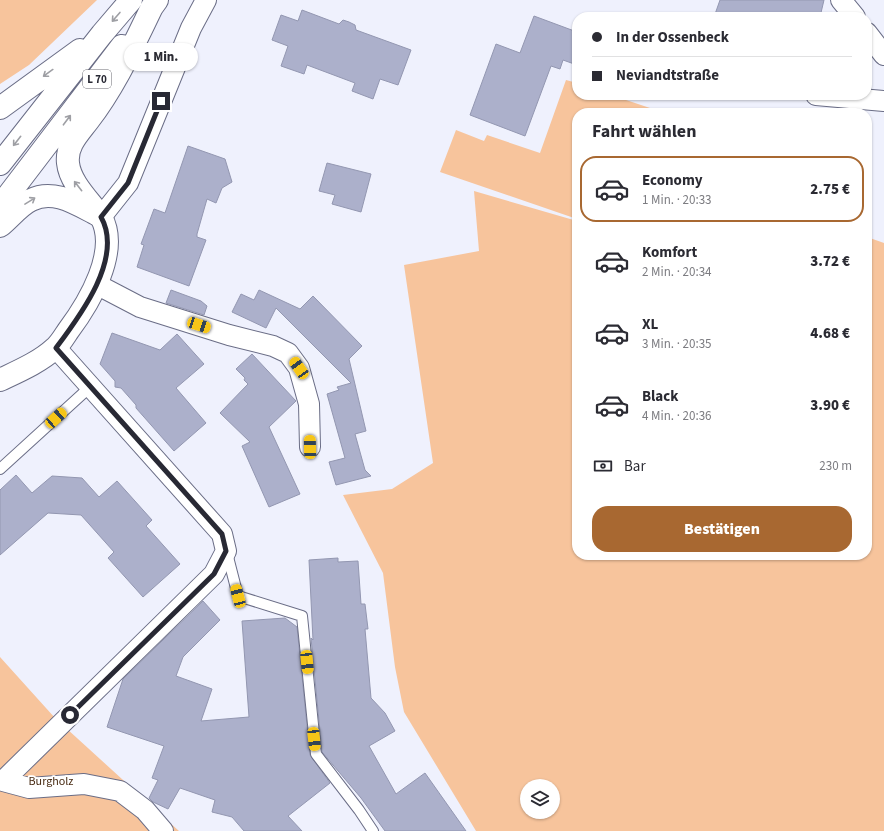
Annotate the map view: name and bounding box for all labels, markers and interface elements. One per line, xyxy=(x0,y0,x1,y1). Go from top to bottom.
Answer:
one-way arrow xyxy=(112,11,121,22)
text: In der Ossenbeck xyxy=(616,27,729,48)
callout: 1 Min. xyxy=(124,43,198,71)
text: 1 Min. xyxy=(144,48,178,66)
text: Neviandtstraße xyxy=(616,65,719,86)
one-way arrow xyxy=(43,69,54,77)
road number: L 70 xyxy=(83,70,111,88)
route end xyxy=(152,92,170,110)
one-way arrow xyxy=(62,114,71,125)
text: Fahrt wählen xyxy=(592,119,697,144)
one-way arrow xyxy=(13,136,22,147)
text: Economy xyxy=(642,170,703,191)
icon: car xyxy=(594,171,630,207)
text: 2.75 € xyxy=(810,179,850,200)
one-way arrow xyxy=(74,180,82,191)
text: 1 Min. · 20:33 xyxy=(642,191,712,209)
one-way arrow xyxy=(24,197,36,205)
text: Komfort xyxy=(642,242,697,263)
icon: car xyxy=(594,243,630,279)
text: 3.72 € xyxy=(810,251,850,272)
text: 2 Min. · 20:34 xyxy=(642,263,712,281)
text: XL xyxy=(642,314,658,335)
icon: car xyxy=(594,315,630,351)
car xyxy=(186,316,212,334)
text: 4.68 € xyxy=(810,323,850,344)
text: 3 Min. · 20:35 xyxy=(642,335,712,353)
car xyxy=(287,355,311,381)
text: Black xyxy=(642,386,679,407)
icon: car xyxy=(594,387,630,423)
text: 3.90 € xyxy=(810,395,850,416)
car xyxy=(43,406,69,430)
text: 4 Min. · 20:36 xyxy=(642,407,712,425)
car xyxy=(304,435,316,459)
icon: cash xyxy=(592,455,614,477)
text: Bar xyxy=(624,456,646,477)
text: 230 m xyxy=(819,457,852,475)
button: Bestätigen xyxy=(592,506,852,552)
car xyxy=(229,583,247,609)
car xyxy=(300,649,314,675)
route start xyxy=(61,706,79,724)
car xyxy=(307,726,321,752)
park label: Burgholz xyxy=(29,773,73,790)
map controls xyxy=(520,779,560,819)
button: layers xyxy=(520,779,560,819)

